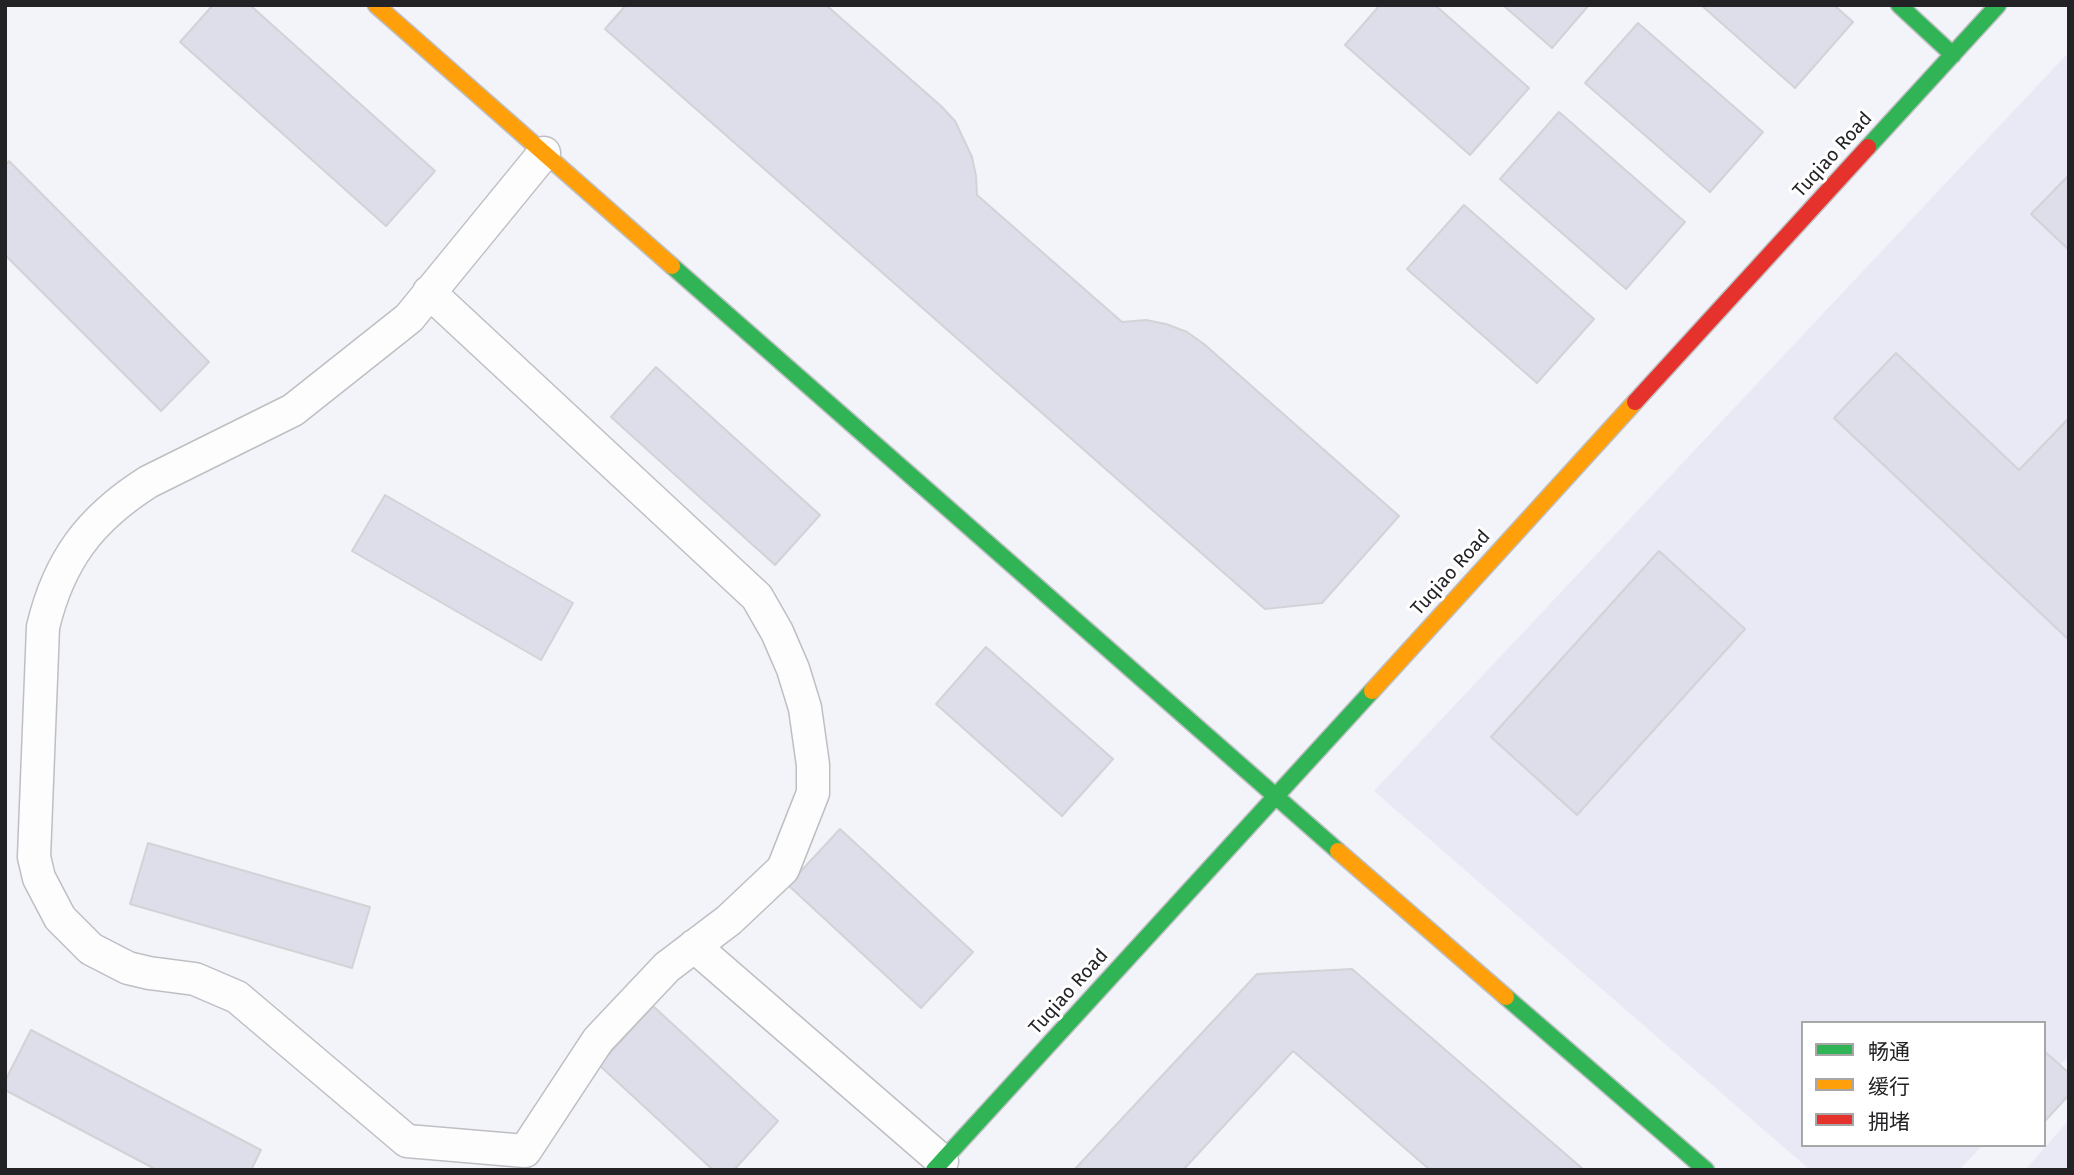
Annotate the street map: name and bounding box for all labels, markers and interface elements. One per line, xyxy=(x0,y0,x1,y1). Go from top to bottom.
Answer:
street label: Tuqiao Road xyxy=(1789,108,1877,202)
street label: Tuqiao Road xyxy=(1407,526,1495,620)
street label: Tuqiao Road xyxy=(1025,945,1113,1039)
legend xyxy=(1801,1021,2046,1147)
text: 畅通 xyxy=(1868,1039,1910,1065)
text: 缓行 xyxy=(1868,1074,1910,1100)
text: 拥堵 xyxy=(1868,1109,1910,1135)

